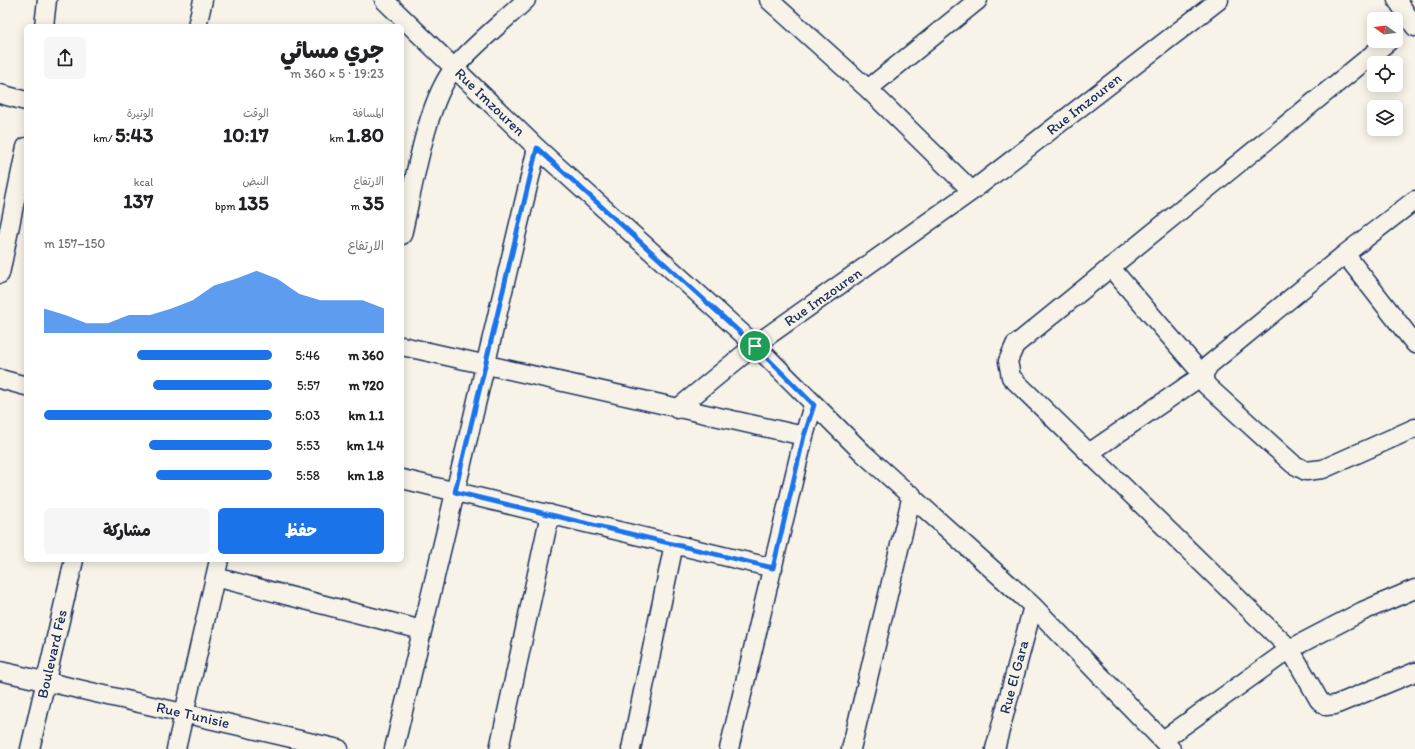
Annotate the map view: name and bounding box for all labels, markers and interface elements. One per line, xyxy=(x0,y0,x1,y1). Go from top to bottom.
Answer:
north arrow xyxy=(1367,12,1403,48)
map controls xyxy=(1367,12,1403,136)
button: share xyxy=(44,37,86,79)
text: جري مسائي xyxy=(280,37,384,64)
button: locate xyxy=(1367,56,1403,92)
street label: Rue Imzouren xyxy=(451,64,529,140)
text: 19:23 · 5 × 360 m xyxy=(290,66,384,81)
street label: Rue Imzouren xyxy=(1043,69,1126,139)
button: layers xyxy=(1367,100,1403,136)
text: الوتيرة xyxy=(127,107,153,120)
text: الوقت xyxy=(243,107,269,120)
text: المسافة xyxy=(353,107,384,120)
text: 5:43 xyxy=(115,123,153,147)
text: 10:17 xyxy=(223,123,269,147)
text: 1.80 xyxy=(347,123,384,147)
text: /km xyxy=(93,132,115,145)
text: km xyxy=(329,132,347,145)
text: النبض xyxy=(242,175,269,188)
text: الارتفاع xyxy=(353,175,384,188)
text: kcal xyxy=(134,176,153,189)
text: 137 xyxy=(123,189,153,213)
text: 135 xyxy=(238,191,269,215)
text: 35 xyxy=(363,191,384,215)
text: bpm xyxy=(215,200,238,213)
text: m xyxy=(351,200,363,213)
text: 150–157 m xyxy=(44,236,105,251)
text: الارتفاع xyxy=(348,238,384,253)
street label: Rue Imzouren xyxy=(781,263,866,330)
pin xyxy=(738,329,772,363)
icon: arrive xyxy=(744,335,766,357)
text: 5:46 xyxy=(295,348,320,363)
text: 360 m xyxy=(348,348,384,363)
text: 5:57 xyxy=(297,378,320,393)
text: 720 m xyxy=(349,378,384,393)
text: 5:03 xyxy=(295,408,320,423)
text: 1.1 km xyxy=(349,408,384,423)
text: 5:53 xyxy=(296,438,320,453)
text: 1.4 km xyxy=(347,438,384,453)
text: 5:58 xyxy=(296,468,320,483)
text: 1.8 km xyxy=(348,468,384,483)
button: مشاركة xyxy=(44,508,210,554)
button: حفظ xyxy=(218,508,384,554)
street label: Boulevard Fès xyxy=(33,608,71,700)
street label: Rue El Gara xyxy=(996,638,1032,716)
street label: Rue Tunisie xyxy=(155,698,231,732)

